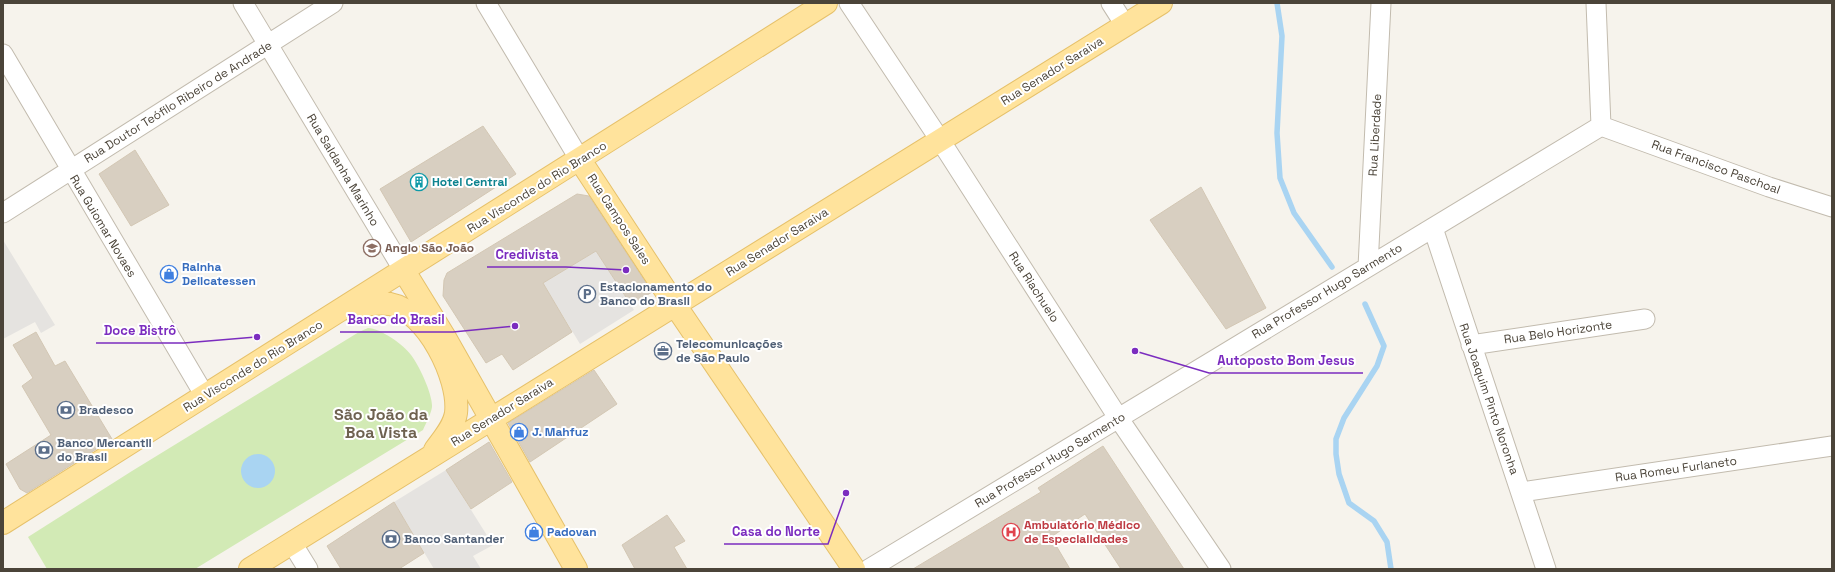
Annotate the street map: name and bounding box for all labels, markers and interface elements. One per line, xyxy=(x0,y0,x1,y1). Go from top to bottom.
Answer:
street label: Rua Senador Saraiva xyxy=(998,33,1106,109)
street label: Rua Doutor Teófilo Ribeiro de Andrade xyxy=(81,37,275,167)
street label: Rua Liberdade xyxy=(1365,93,1385,177)
street label: Rua Saldanha Marinho xyxy=(303,111,383,229)
street label: Rua Francisco Paschoal xyxy=(1649,136,1783,198)
street label: Rua Visconde do Rio Branco xyxy=(464,137,610,237)
street label: Rua Campos Sales xyxy=(584,171,654,267)
street label: Rua Guiomar Novaes xyxy=(66,172,140,280)
building icon: Hotel Central xyxy=(409,172,429,192)
place label: Hotel Central xyxy=(432,174,508,190)
street label: Rua Senador Saraiva xyxy=(723,204,831,280)
school or university icon: Anglo São João xyxy=(362,238,382,258)
place label: Anglo São João xyxy=(385,240,474,256)
street label: Rua Professor Hugo Sarmento xyxy=(1249,240,1405,342)
callout: Credivista xyxy=(487,242,566,267)
text: Credivista xyxy=(495,246,559,263)
street label: Rua Riachuelo xyxy=(1005,249,1063,325)
place label: Rainha Delicatessen xyxy=(182,259,256,289)
shop icon: Rainha Delicatessen xyxy=(159,264,179,284)
place label: Estacionamento do Banco do Brasil xyxy=(600,279,712,309)
parking icon: Estacionamento do Banco do Brasil xyxy=(577,284,597,304)
callout: Banco do Brasil xyxy=(340,307,453,332)
text: Banco do Brasil xyxy=(347,311,445,328)
street label: Rua Visconde do Rio Branco xyxy=(180,316,326,416)
street label: Rua Belo Horizonte xyxy=(1503,316,1613,348)
callout: Doce Bistrô xyxy=(96,318,184,343)
street label: Rua Joaquim Pinto Noronha xyxy=(1456,321,1523,477)
text: Doce Bistrô xyxy=(104,322,176,339)
place label: Telecomunicações de São Paulo xyxy=(676,336,783,366)
office icon: Telecomunicações de São Paulo xyxy=(653,341,673,361)
callout: Autoposto Bom Jesus xyxy=(1209,348,1363,373)
text: Autoposto Bom Jesus xyxy=(1217,352,1355,369)
street label: Rua Senador Saraiva xyxy=(448,374,556,450)
bank icon: Bradesco xyxy=(56,400,76,420)
place label: Bradesco xyxy=(79,402,134,418)
district label: São João da Boa Vista xyxy=(334,404,428,443)
street label: Rua Professor Hugo Sarmento xyxy=(972,409,1128,511)
shop icon: J. Mahfuz xyxy=(509,422,529,442)
place label: J. Mahfuz xyxy=(532,424,588,440)
place label: Banco Mercantil do Brasil xyxy=(57,435,152,465)
bank icon: Banco Mercantil do Brasil xyxy=(34,440,54,460)
street label: Rua Romeu Furlaneto xyxy=(1614,453,1738,485)
place label: Ambulatório Médico de Especialidades xyxy=(1024,517,1140,547)
callout: Casa do Norte xyxy=(724,519,828,544)
shop icon: Padovan xyxy=(524,522,544,542)
hospital icon: Ambulatório Médico de Especialidades xyxy=(1001,522,1021,542)
text: Casa do Norte xyxy=(732,523,820,540)
place label: Padovan xyxy=(547,524,597,540)
bank icon: Banco Santander xyxy=(381,529,401,549)
place label: Banco Santander xyxy=(404,531,505,547)

